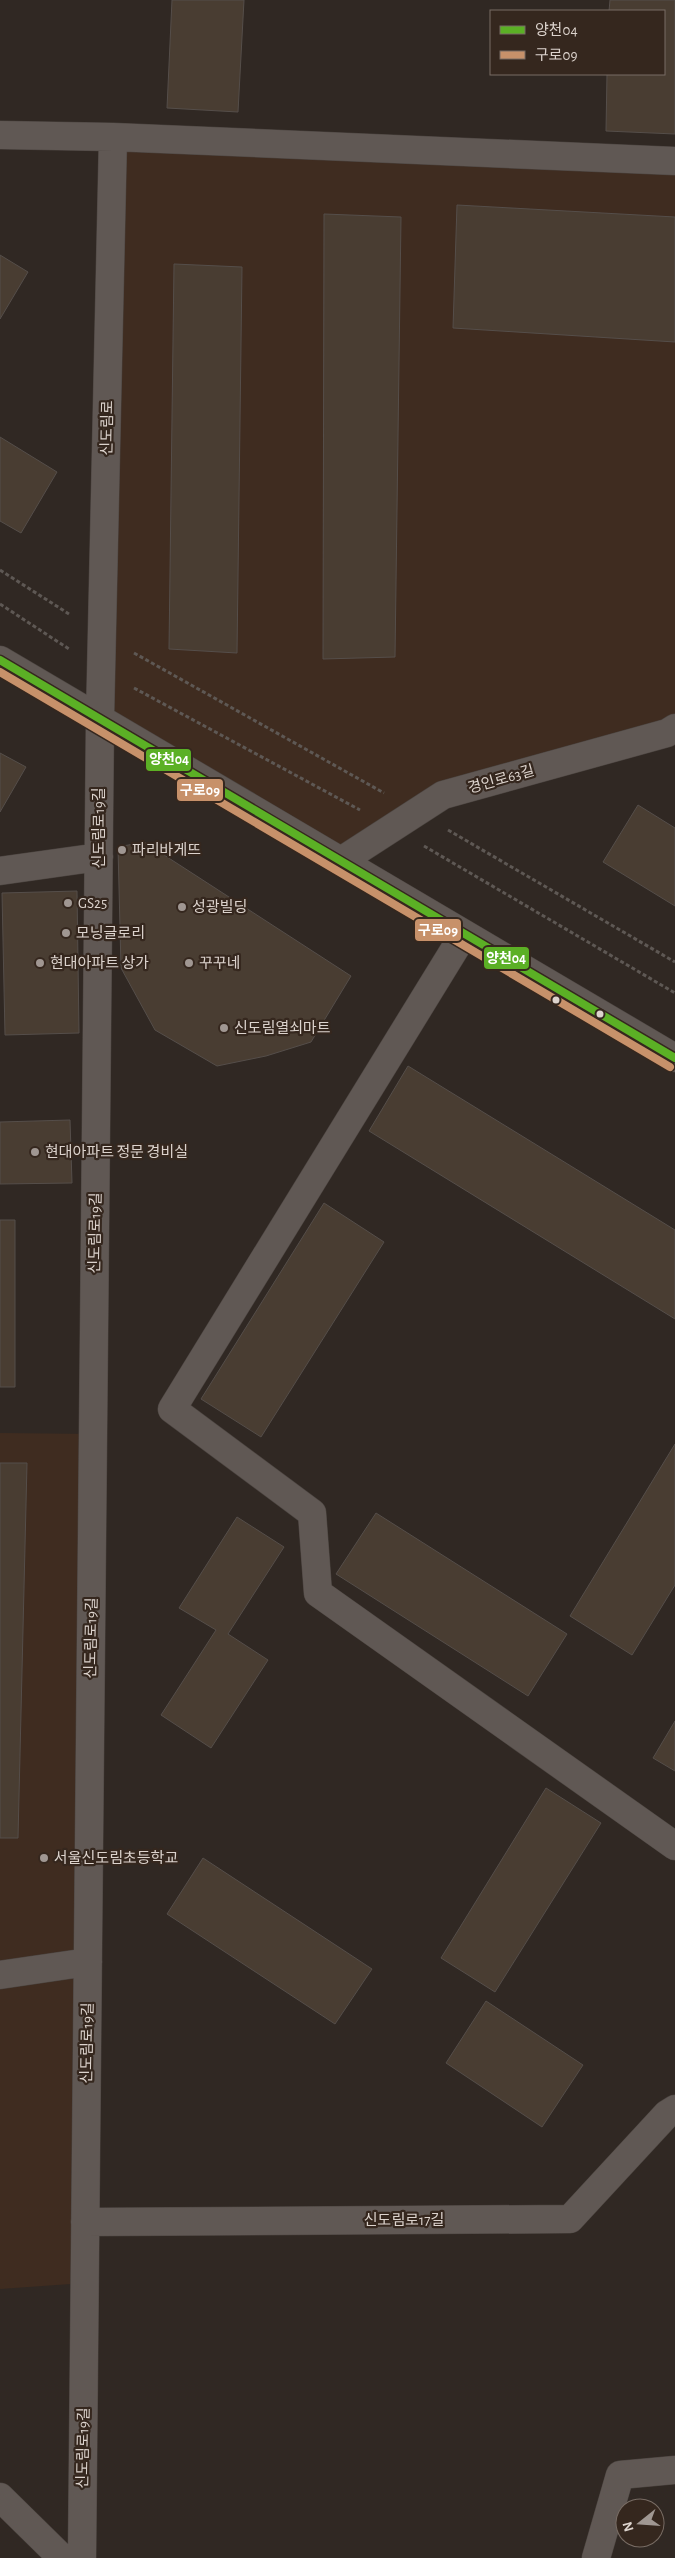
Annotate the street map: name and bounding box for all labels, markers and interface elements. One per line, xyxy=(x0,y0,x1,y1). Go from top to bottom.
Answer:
legend xyxy=(490,10,665,75)
text: 양천04 xyxy=(535,21,578,38)
text: 구로09 xyxy=(535,48,578,63)
street label: 신도림로 xyxy=(99,400,115,456)
line badge: 양천04 xyxy=(145,748,192,772)
text: 양천04 xyxy=(149,751,189,767)
street label: 경인로63길 xyxy=(466,762,536,796)
line badge: 구로09 xyxy=(176,778,224,802)
text: 구로09 xyxy=(180,784,220,798)
street label: 신도림로19길 xyxy=(91,787,107,869)
place label: 파리바게뜨 xyxy=(132,842,201,858)
marker: 파리바게뜨 xyxy=(116,844,128,856)
place label: GS25 xyxy=(78,896,107,911)
marker: GS25 xyxy=(62,897,74,909)
place label: 성광빌딩 xyxy=(192,899,247,915)
marker: 성광빌딩 xyxy=(176,901,188,913)
line badge: 구로09 xyxy=(414,918,462,942)
text: 구로09 xyxy=(418,924,458,938)
place label: 모닝글로리 xyxy=(76,925,145,941)
marker: 모닝글로리 xyxy=(60,927,72,939)
line badge: 양천04 xyxy=(483,946,530,970)
text: 양천04 xyxy=(486,950,526,966)
place label: 현대아파트 상가 xyxy=(50,954,149,971)
place label: 꾸꾸네 xyxy=(199,955,240,971)
marker: 현대아파트 상가 xyxy=(34,957,46,969)
marker: 꾸꾸네 xyxy=(183,957,195,969)
unlabelled marker xyxy=(551,995,561,1005)
unlabelled marker xyxy=(595,1009,605,1019)
place label: 신도림열쇠마트 xyxy=(234,1020,331,1036)
marker: 신도림열쇠마트 xyxy=(218,1022,230,1034)
place label: 현대아파트 정문 경비실 xyxy=(45,1143,188,1160)
marker: 현대아파트 정문 경비실 xyxy=(29,1146,41,1158)
street label: 신도림로19길 xyxy=(86,1192,104,1274)
street label: 신도림로19길 xyxy=(82,1597,100,1679)
place label: 서울신도림초등학교 xyxy=(54,1849,178,1866)
marker: 서울신도림초등학교 xyxy=(38,1852,50,1864)
street label: 신도림로19길 xyxy=(78,2002,96,2084)
street label: 신도림로17길 xyxy=(364,2212,444,2228)
street label: 신도림로19길 xyxy=(74,2407,92,2489)
north arrow xyxy=(615,2498,665,2548)
text: N xyxy=(620,2520,637,2533)

